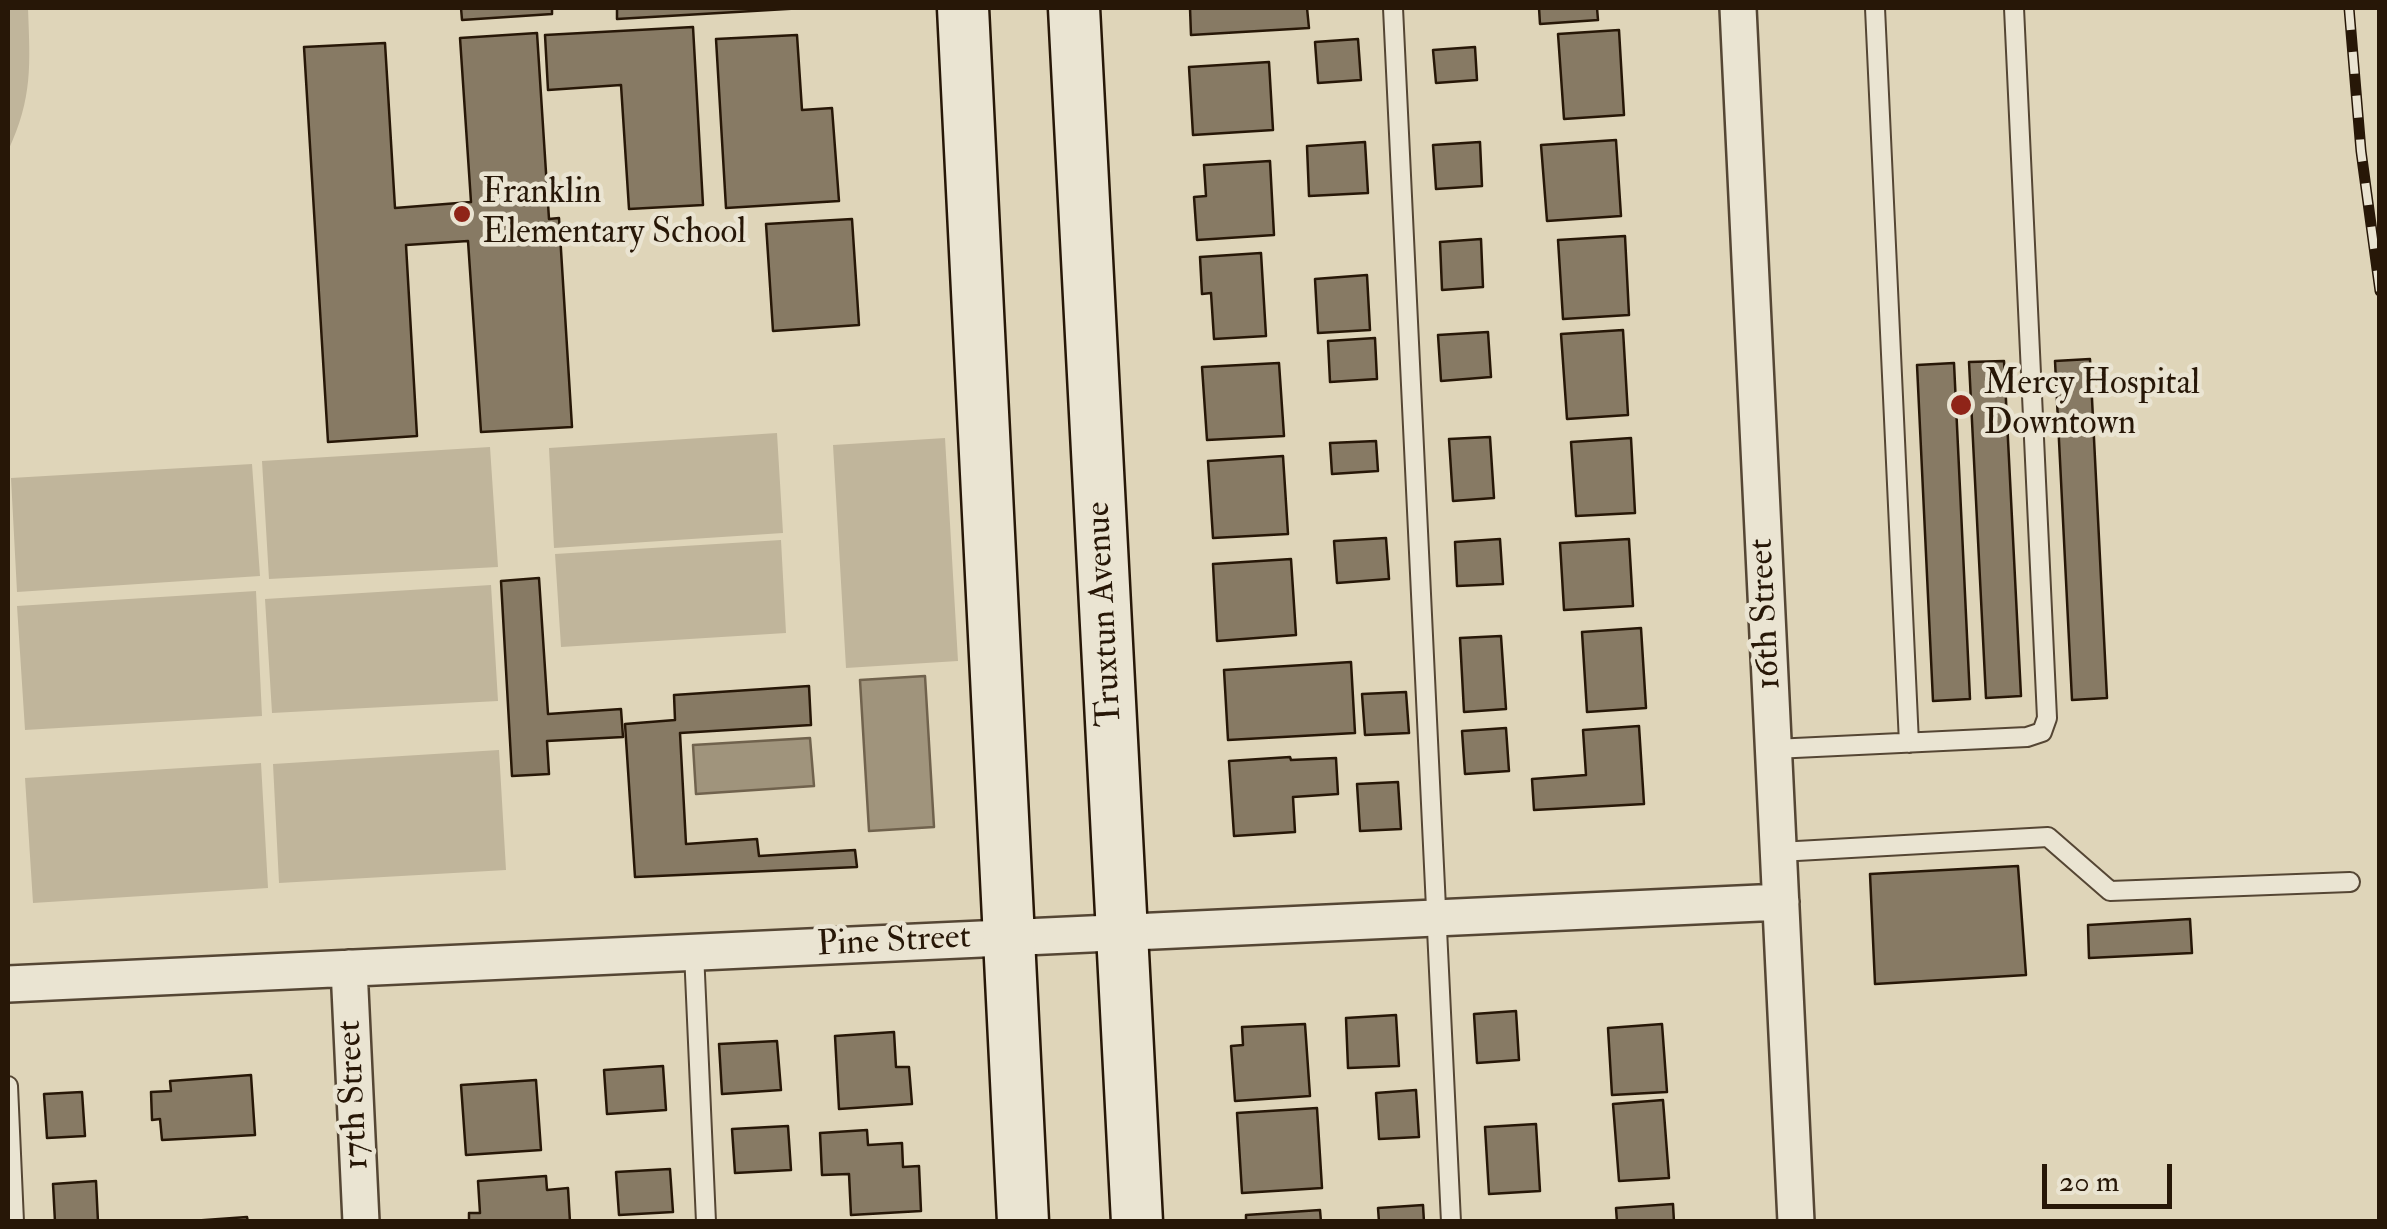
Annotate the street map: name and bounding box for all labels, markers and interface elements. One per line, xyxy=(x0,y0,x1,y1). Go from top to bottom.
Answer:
place label: Franklin Elementary School xyxy=(482,173,746,255)
marker: Franklin Elementary School xyxy=(451,203,473,225)
place label: Mercy Hospital Downtown xyxy=(1984,364,2200,446)
marker: Mercy Hospital Downtown xyxy=(1948,392,1974,418)
street label: Truxtun Avenue xyxy=(1079,501,1133,727)
street label: 16th Street xyxy=(1742,537,1792,691)
street label: Pine Street xyxy=(816,918,972,968)
street label: 17th Street xyxy=(330,1019,380,1171)
scale bar xyxy=(2047,1144,2177,1206)
text: 20 m xyxy=(2059,1163,2119,1200)

